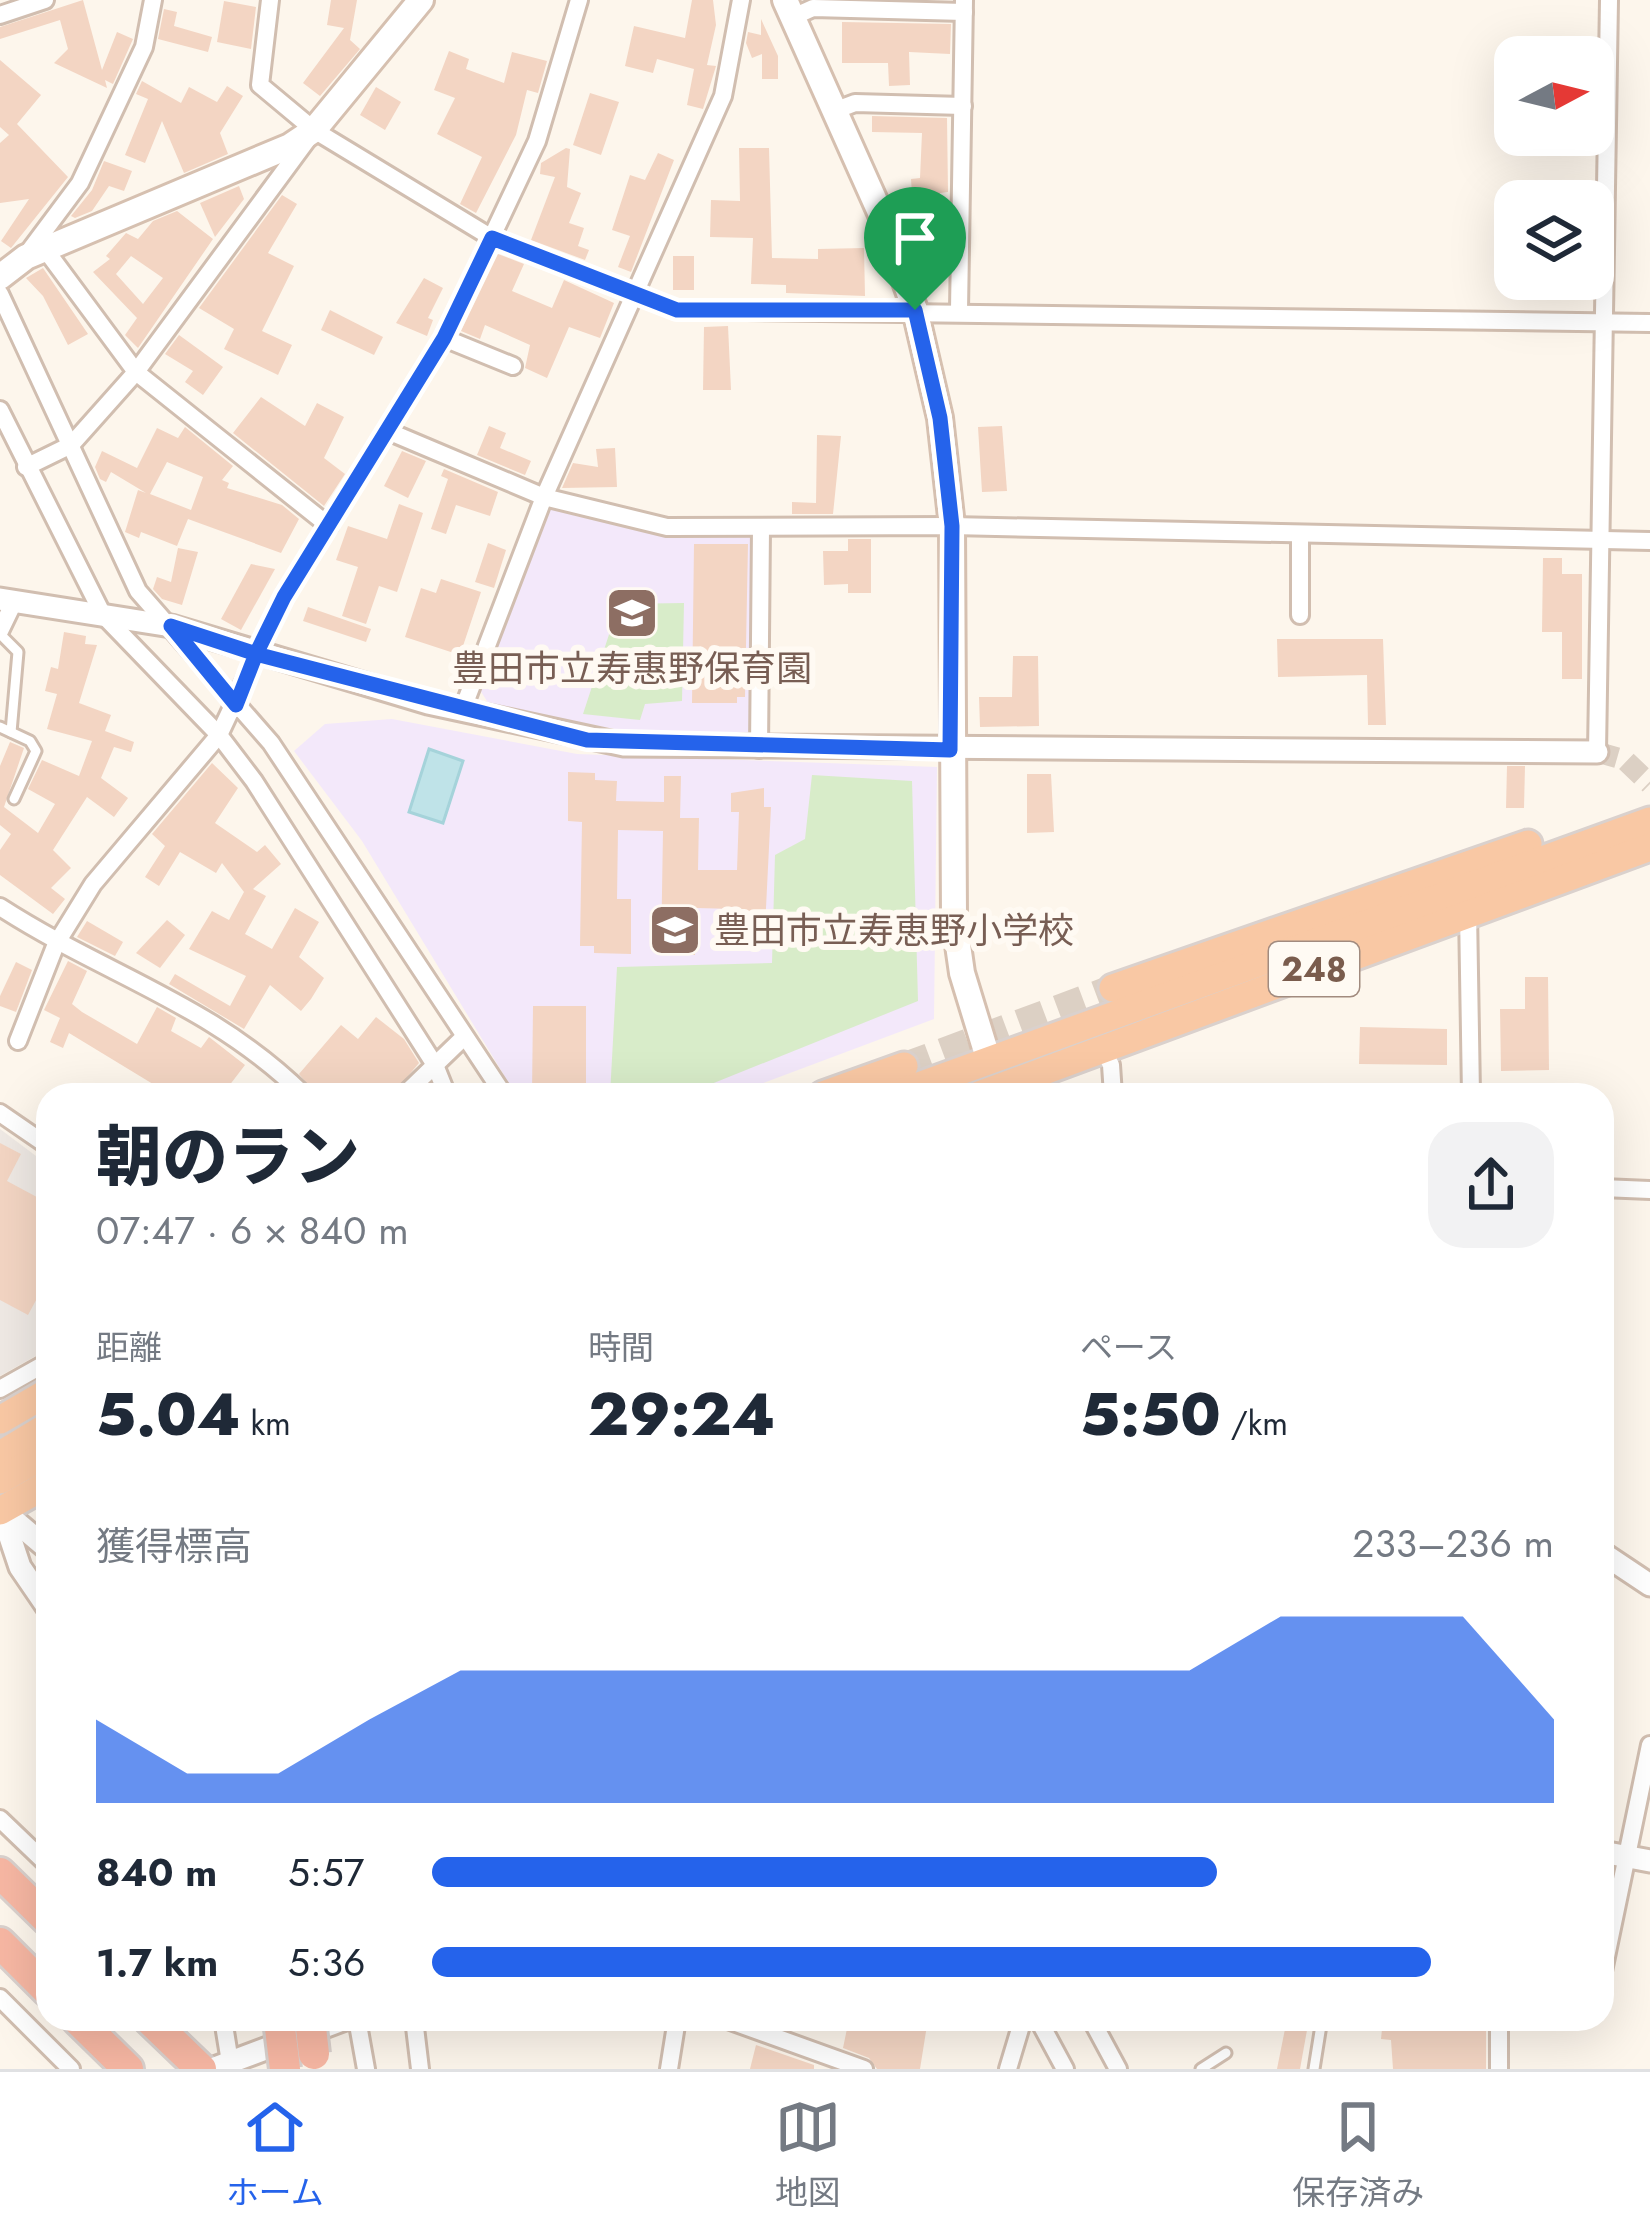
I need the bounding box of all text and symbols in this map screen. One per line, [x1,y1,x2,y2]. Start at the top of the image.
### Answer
north arrow [1494,36,1614,156]
map controls [1494,36,1614,300]
button: layers [1494,180,1614,300]
pin [864,187,966,310]
icon: arrive [882,205,948,271]
school or university icon: 豊田市立寿惠野保育園 [604,585,660,641]
place label: 豊田市立寿惠野保育園 [452,642,812,694]
school or university icon: 豊田市立寿恵野小学校 [647,902,703,958]
place label: 豊田市立寿恵野小学校 [714,904,1074,956]
road number: 248 [1269,942,1359,996]
text: 朝のラン [96,1109,360,1205]
button: share [1428,1122,1554,1248]
text: 07:47 · 6 × 840 m [96,1202,409,1259]
text: 距離 [96,1324,162,1371]
text: 時間 [588,1324,654,1371]
text: ペース [1080,1324,1177,1371]
text: 5.04 [96,1371,241,1458]
text: 29:24 [588,1371,775,1458]
text: 5:50 [1080,1371,1221,1458]
text: km [241,1400,291,1447]
text: /km [1221,1400,1288,1447]
text: 233–236 m [1352,1515,1554,1572]
text: 獲得標高 [96,1518,252,1575]
text: 840 m [96,1844,217,1901]
text: 5:57 [288,1844,364,1901]
text: 1.7 km [96,1934,218,1991]
text: 5:36 [288,1934,365,1991]
tab: ホーム [226,2094,324,2216]
tab: 地図 [775,2094,841,2216]
tab: 保存済み [1292,2094,1424,2216]

